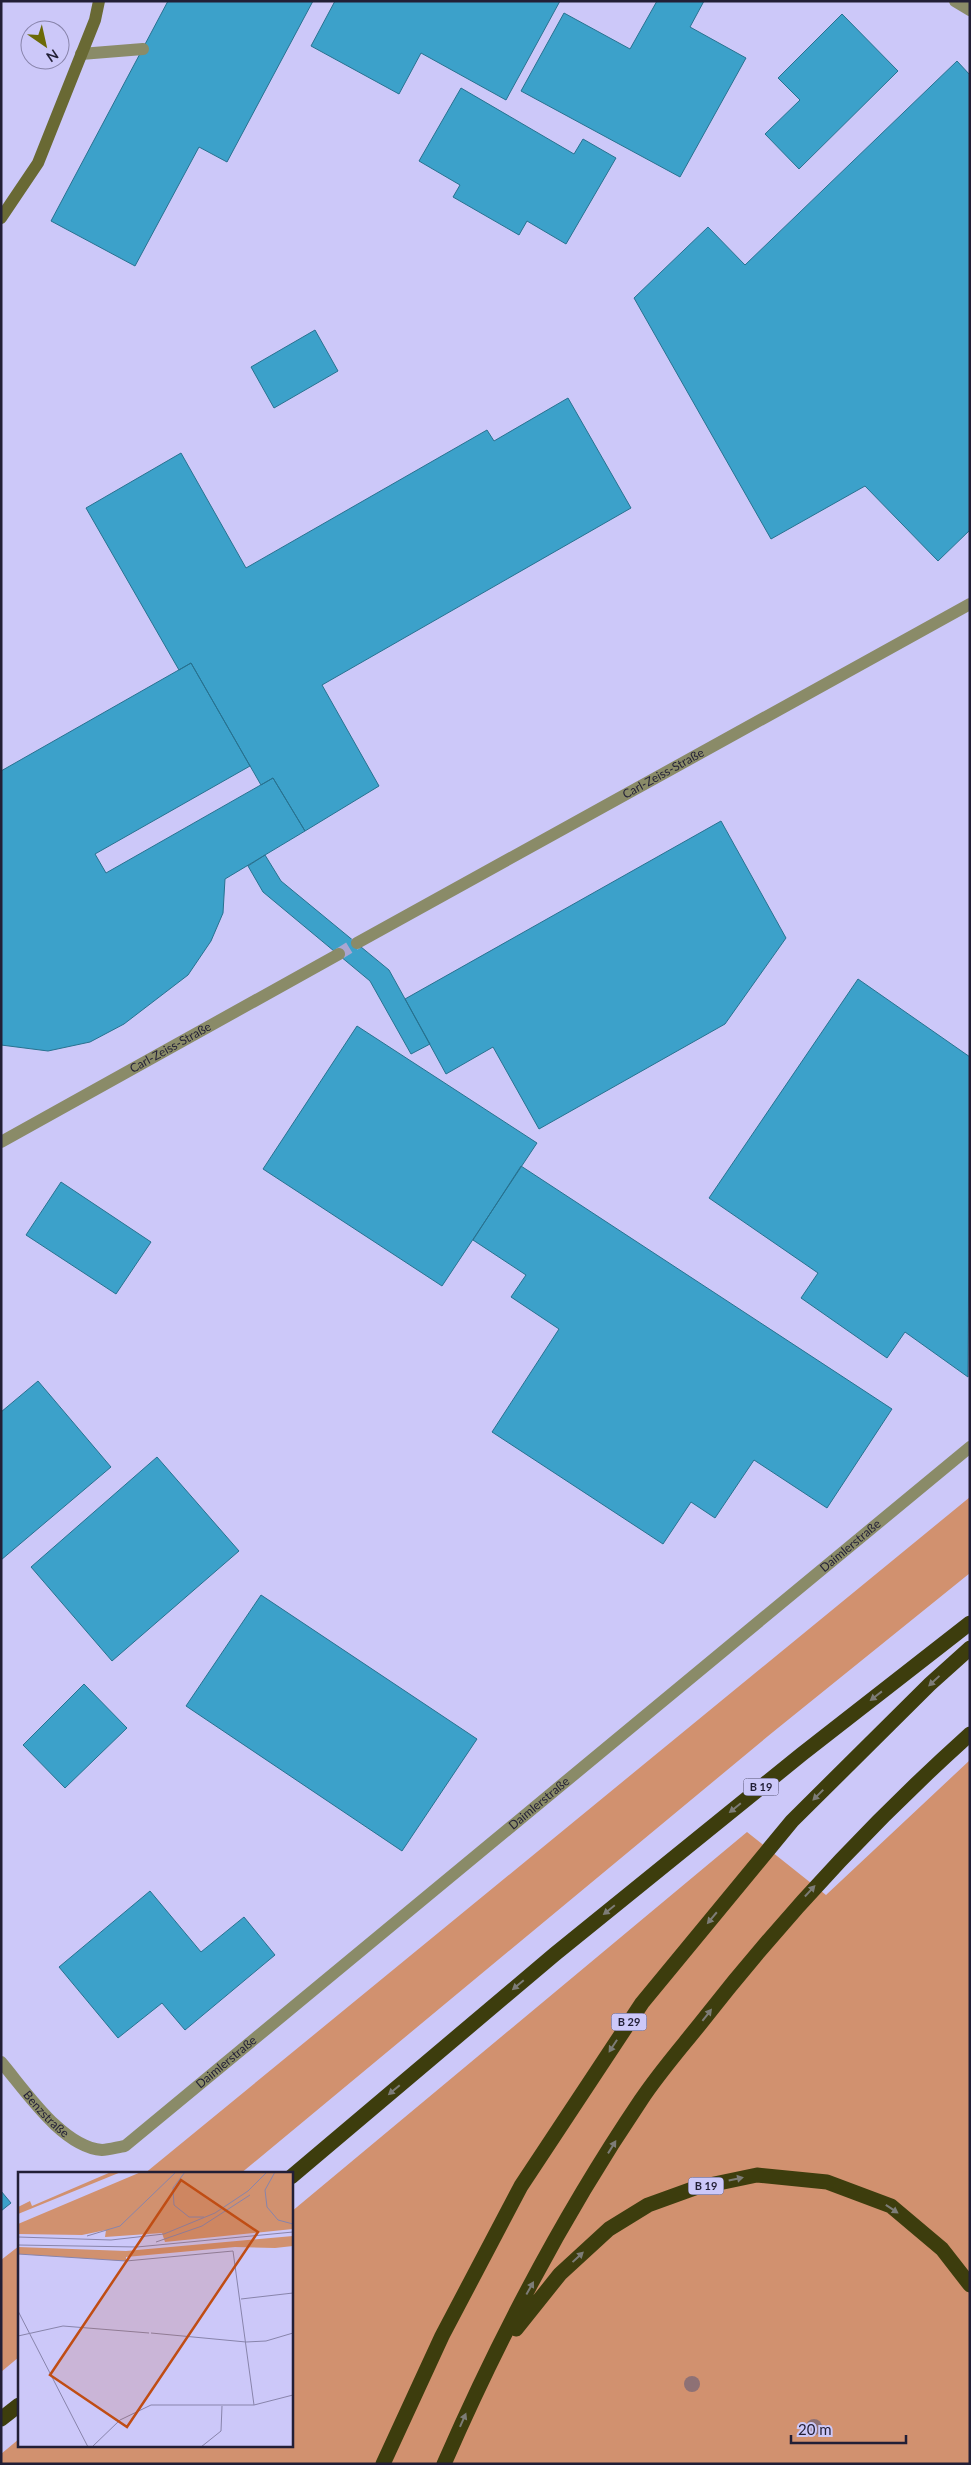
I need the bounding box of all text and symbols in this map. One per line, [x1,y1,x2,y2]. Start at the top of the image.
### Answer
north arrow [20,20,70,70]
text: N [43,46,62,66]
street label: Carl-Zeiss-Straße [620,745,706,802]
street label: Carl-Zeiss-Straße [127,1019,214,1076]
street label: Daimlerstraße [817,1516,884,1575]
one-way arrow [928,1675,940,1687]
one-way arrow [870,1690,883,1701]
street label: Daimlerstraße [505,1774,572,1833]
road number: B 19 [744,1778,778,1795]
one-way arrow [813,1789,825,1801]
one-way arrow [729,1802,742,1813]
one-way arrow [804,1885,816,1897]
one-way arrow [603,1905,616,1916]
one-way arrow [707,1911,718,1924]
one-way arrow [511,1980,524,1991]
one-way arrow [701,2009,712,2022]
road number: B 29 [612,2014,646,2030]
street label: Daimlerstraße [193,2032,259,2091]
one-way arrow [608,2040,618,2053]
one-way arrow [387,2085,400,2096]
street label: Benzstraße [20,2087,72,2141]
one-way arrow [607,2141,617,2154]
inset map [18,2172,292,2448]
one-way arrow [729,2175,744,2183]
road number: B 19 [688,2178,724,2194]
one-way arrow [886,2204,899,2213]
one-way arrow [572,2251,584,2263]
one-way arrow [526,2280,534,2295]
scale bar [791,2412,906,2444]
one-way arrow [459,2413,467,2427]
text: 20 m [798,2420,832,2438]

